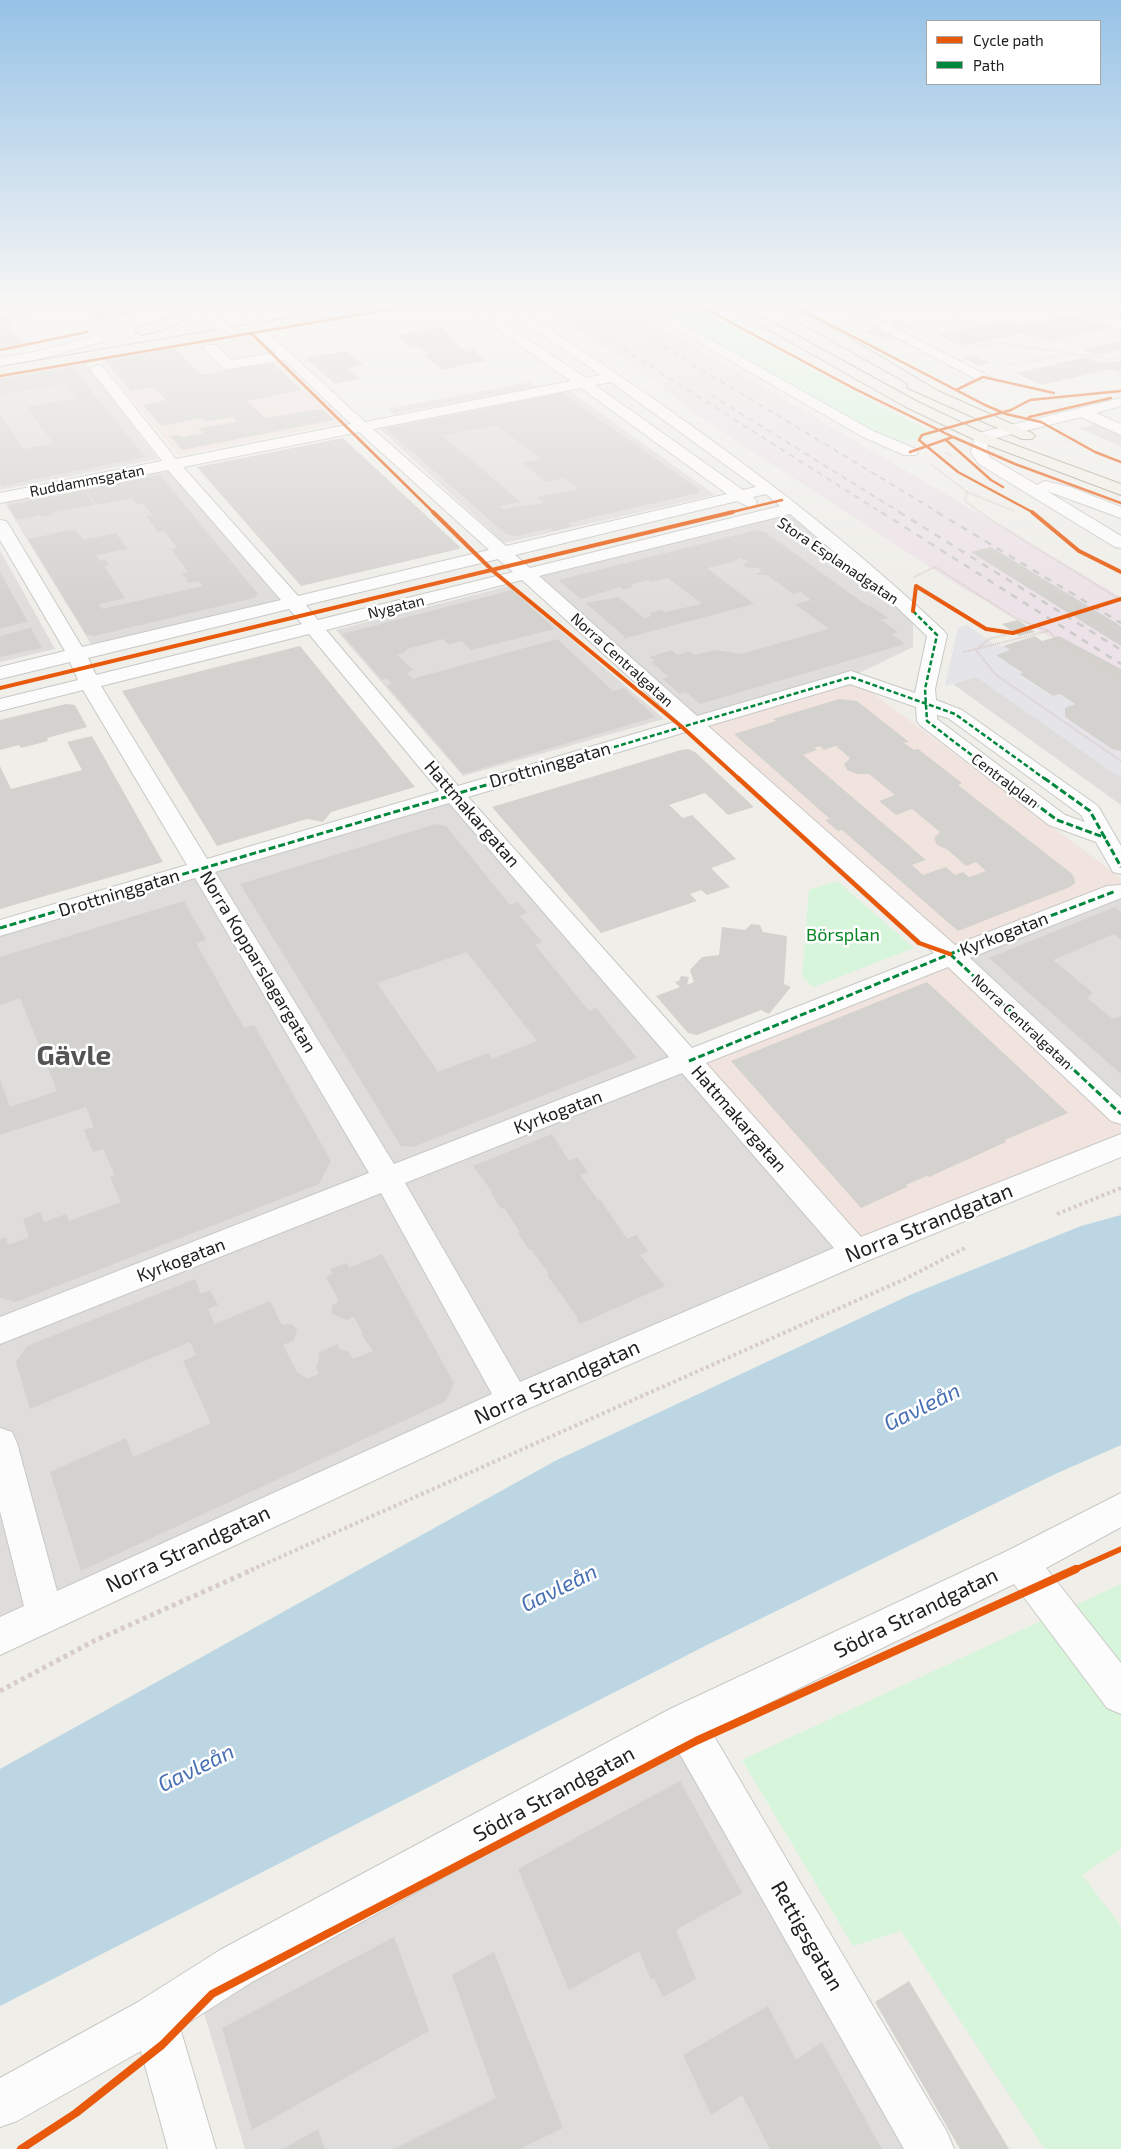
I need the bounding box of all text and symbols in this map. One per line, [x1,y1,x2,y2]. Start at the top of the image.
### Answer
legend [926,20,1101,85]
text: Cycle path [973,31,1044,49]
text: Path [973,56,1004,74]
street label: Ruddammsgatan [28,461,146,501]
street label: Stora Esplanadgatan [774,514,902,608]
street label: Nygatan [366,591,426,623]
street label: Norra Centralgatan [567,609,677,711]
street label: Drottninggatan [487,737,613,793]
street label: Centralplan [968,750,1042,812]
street label: Hattmakargatan [420,756,524,872]
street label: Drottninggatan [56,864,182,922]
street label: Norra Kopparslagargatan [195,867,321,1057]
street label: Kyrkogatan [957,907,1051,961]
park label: Börsplan [806,924,880,946]
street label: Norra Centralgatan [968,971,1076,1073]
district label: Gävle [37,1039,111,1073]
street label: Hattmakargatan [687,1061,791,1177]
street label: Kyrkogatan [511,1085,605,1139]
street label: Norra Strandgatan [842,1178,1016,1268]
street label: Kyrkogatan [134,1233,228,1287]
street label: Norra Strandgatan [470,1334,644,1430]
water label: Gavleån [880,1377,964,1437]
street label: Norra Strandgatan [102,1500,274,1598]
water label: Gavleån [517,1558,601,1618]
street label: Södra Strandgatan [830,1562,1002,1664]
water label: Gavleån [154,1738,238,1798]
street label: Södra Strandgatan [469,1741,639,1847]
street label: Rettigsgatan [765,1877,849,1995]

